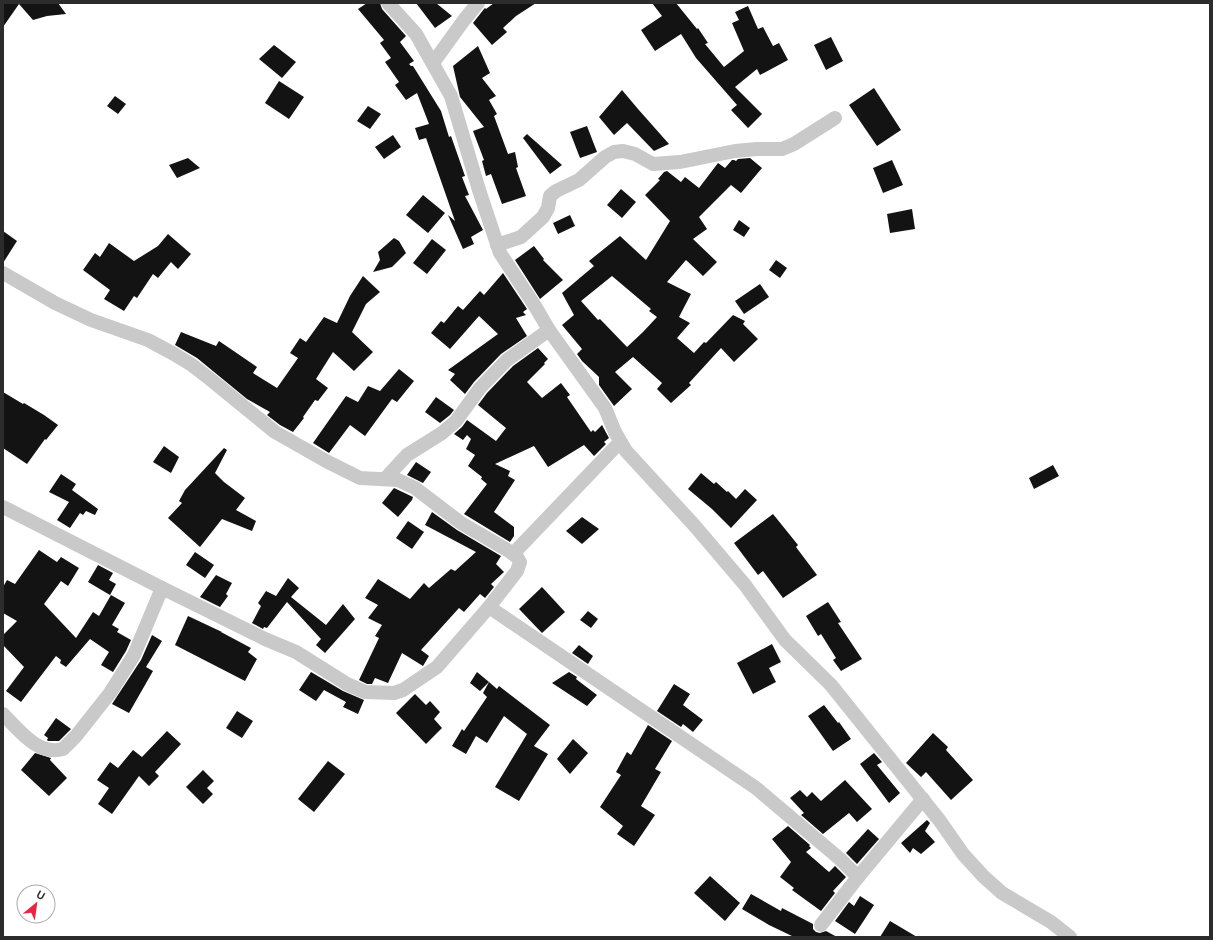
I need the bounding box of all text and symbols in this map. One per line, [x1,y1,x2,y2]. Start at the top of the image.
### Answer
north arrow [16,884,56,924]
text: U [34,888,47,903]

